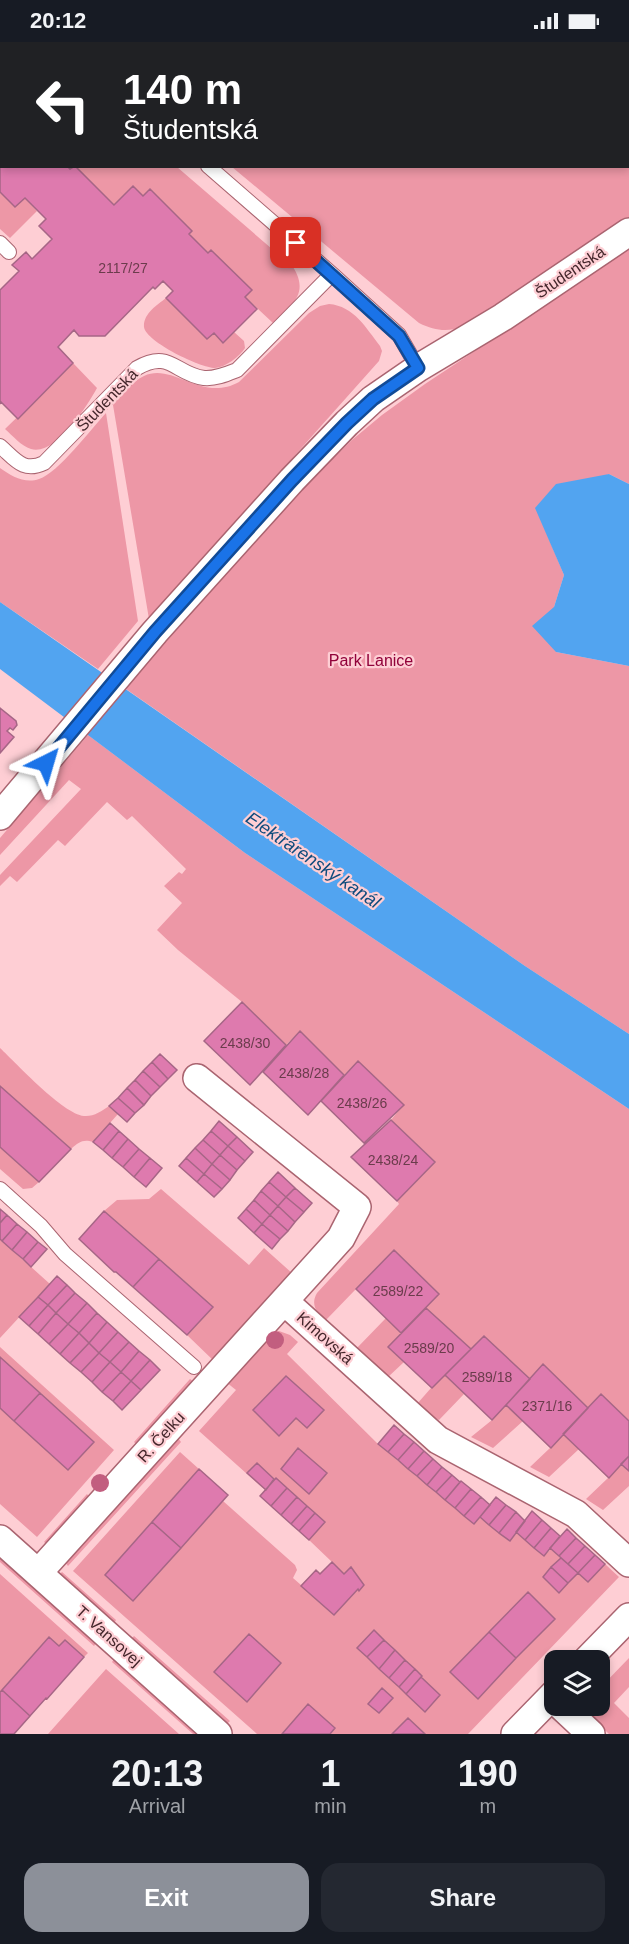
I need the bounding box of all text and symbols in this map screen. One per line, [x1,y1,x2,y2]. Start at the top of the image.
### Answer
text: 20:12 [30,8,86,33]
icon: left [24,66,102,144]
text: 140 m [123,66,242,113]
text: Študentská [123,115,258,145]
pin [270,217,321,268]
icon: arrive [279,226,312,259]
street label: Študentská [532,242,608,301]
house number: 2117/27 [98,260,148,276]
street label: Študentská [72,365,141,435]
park label: Park Lanice [329,652,413,669]
position arrow [14.0,731,78.0,795]
water label: Elektrárenský kanál [242,808,385,913]
house number: 2438/30 [220,1035,271,1051]
house number: 2438/28 [279,1065,330,1081]
house number: 2438/26 [337,1095,388,1111]
house number: 2438/24 [368,1152,419,1168]
house number: 2589/22 [373,1283,424,1299]
street label: Kimovská [294,1308,357,1368]
house number: 2589/20 [404,1340,455,1356]
house number: 2589/18 [462,1369,513,1385]
house number: 2371/16 [522,1398,573,1414]
street label: R. Čelku [133,1408,188,1465]
street label: T. Vansovej [73,1602,145,1670]
map controls [544,1650,610,1716]
button: layers [544,1650,610,1716]
text: 20:13 [111,1753,203,1794]
text: 1 [320,1753,340,1794]
text: 190 [458,1753,518,1794]
text: Arrival [129,1795,186,1817]
text: min [314,1795,347,1817]
text: m [479,1795,496,1817]
button: Exit [24,1863,309,1932]
button: Share [321,1863,605,1932]

